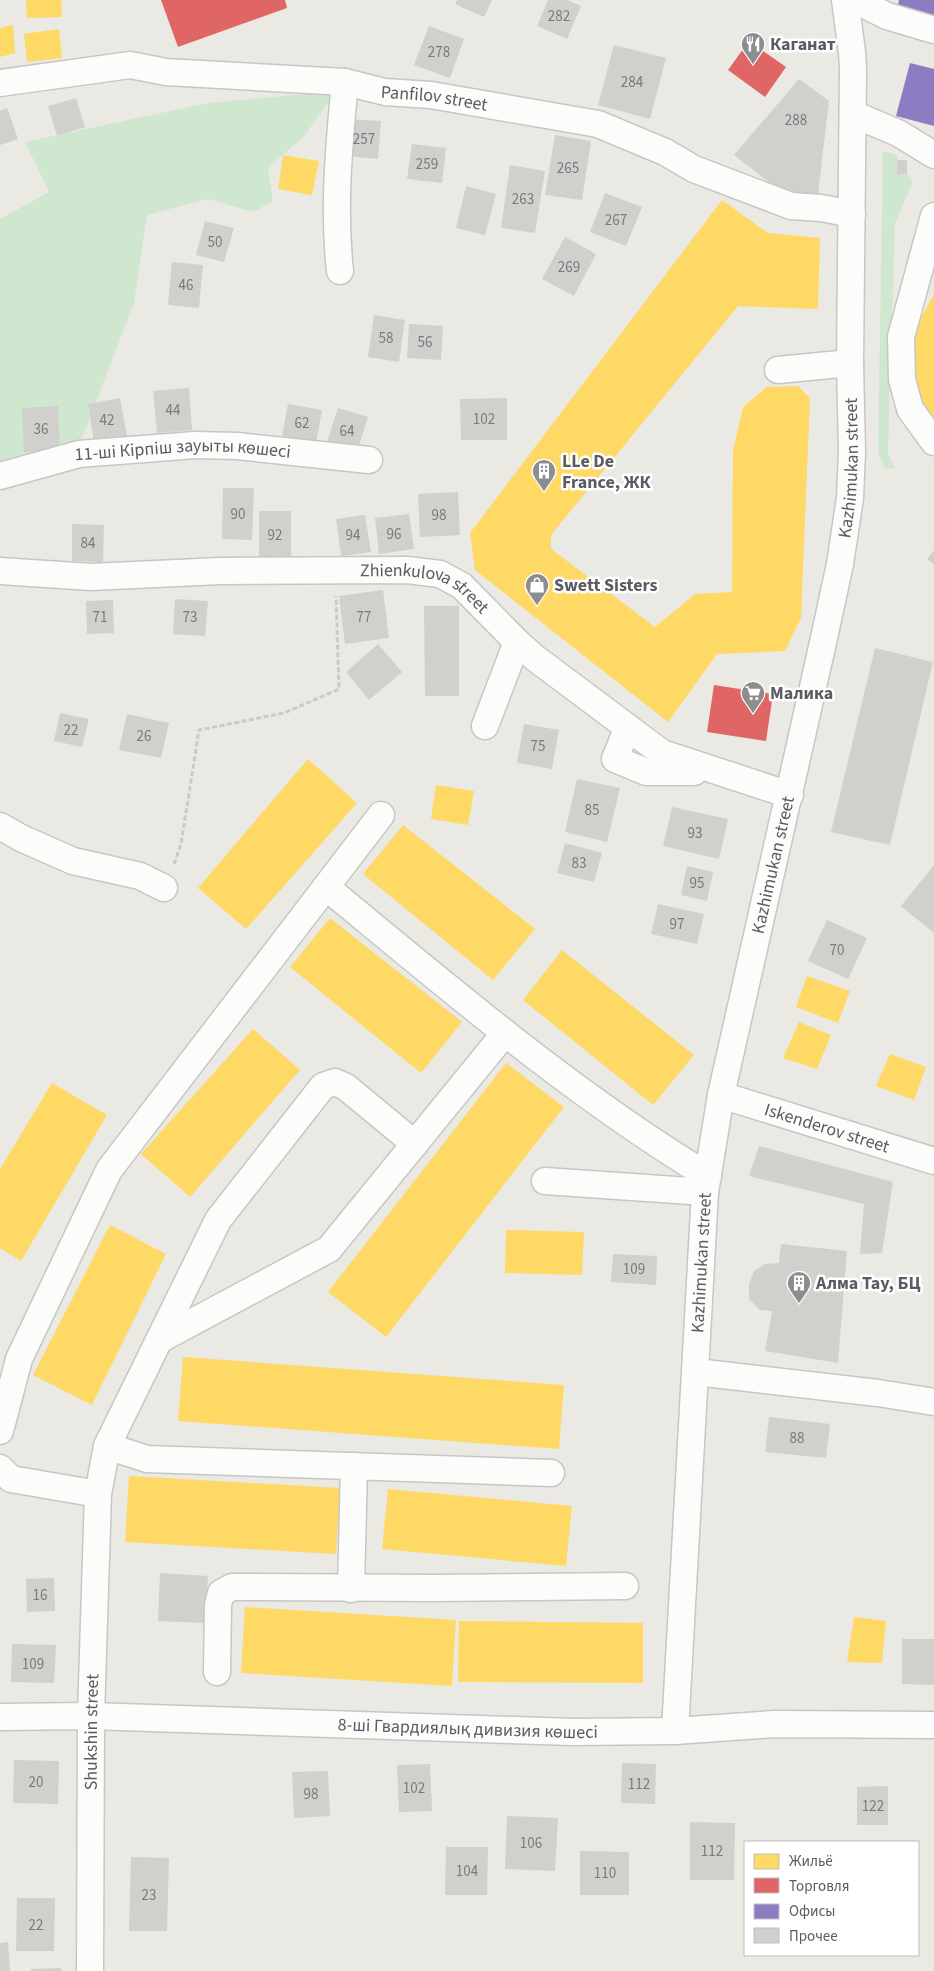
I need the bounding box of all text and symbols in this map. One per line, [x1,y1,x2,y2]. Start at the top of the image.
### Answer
house number: 282 [548,6,570,27]
restaurant icon: Каганат [740,31,766,65]
place label: Каганат [770,32,836,57]
house number: 278 [428,42,450,63]
house number: 284 [621,72,644,93]
street label: Panfilov street [380,79,490,117]
house number: 288 [785,110,807,131]
house number: 257 [353,129,375,150]
house number: 259 [416,154,438,175]
house number: 265 [557,158,579,179]
house number: 263 [512,189,534,210]
house number: 267 [605,210,627,231]
house number: 50 [208,232,222,253]
house number: 269 [558,257,580,278]
house number: 46 [179,275,193,296]
house number: 58 [379,328,393,349]
house number: 56 [418,332,432,353]
street label: Kazhimukan street [832,398,865,540]
house number: 44 [166,400,181,421]
house number: 102 [473,409,495,430]
house number: 42 [100,410,114,431]
house number: 62 [295,413,309,434]
house number: 36 [34,419,48,440]
house number: 64 [340,421,355,442]
street label: 11-ші Кірпіш зауыты көшесі [74,432,292,467]
place label: LLe De France, ЖК [562,449,652,495]
building icon: LLe De France, ЖК [531,458,557,492]
house number: 90 [231,504,245,525]
house number: 98 [432,505,446,526]
house number: 96 [387,524,401,545]
house number: 92 [268,525,282,546]
house number: 94 [346,525,361,546]
house number: 84 [81,533,96,554]
street label: Zhienkulova street [360,557,495,619]
shop icon: Swett Sisters [524,572,550,606]
place label: Swett Sisters [554,573,657,598]
house number: 71 [93,607,107,628]
house number: 73 [183,607,197,628]
house number: 77 [357,607,371,628]
supermarket icon: Малика [740,680,766,714]
place label: Малика [770,681,833,706]
house number: 22 [64,720,78,741]
house number: 26 [137,726,151,747]
house number: 75 [531,736,545,757]
street label: Kazhimukan street [745,794,801,936]
house number: 85 [585,800,599,821]
house number: 93 [688,823,702,844]
house number: 83 [572,853,586,874]
house number: 95 [690,873,704,894]
house number: 97 [670,914,684,935]
house number: 70 [830,940,844,961]
street label: Iskenderov street [761,1097,893,1159]
street label: Kazhimukan street [685,1192,717,1334]
house number: 109 [623,1259,645,1280]
building icon: Алма Тау, БЦ [786,1270,812,1304]
place label: Алма Тау, БЦ [815,1271,920,1296]
house number: 88 [790,1428,804,1449]
house number: 16 [33,1585,47,1606]
house number: 109 [22,1654,44,1675]
street label: Shukshin street [78,1673,105,1790]
street label: 8-ші Гвардиялық дивизия көшесі [337,1712,598,1745]
house number: 20 [29,1772,43,1793]
house number: 112 [628,1774,650,1795]
house number: 102 [403,1778,425,1799]
house number: 98 [304,1784,318,1805]
house number: 122 [862,1796,884,1817]
house number: 106 [520,1833,542,1854]
house number: 112 [701,1841,723,1862]
legend [744,1841,919,1956]
text: Жильё [789,1851,833,1872]
house number: 104 [456,1861,479,1882]
house number: 110 [594,1863,616,1884]
text: Торговля [789,1876,849,1897]
house number: 23 [142,1885,156,1906]
text: Офисы [789,1901,835,1922]
house number: 22 [29,1915,43,1936]
text: Прочее [789,1926,838,1947]

